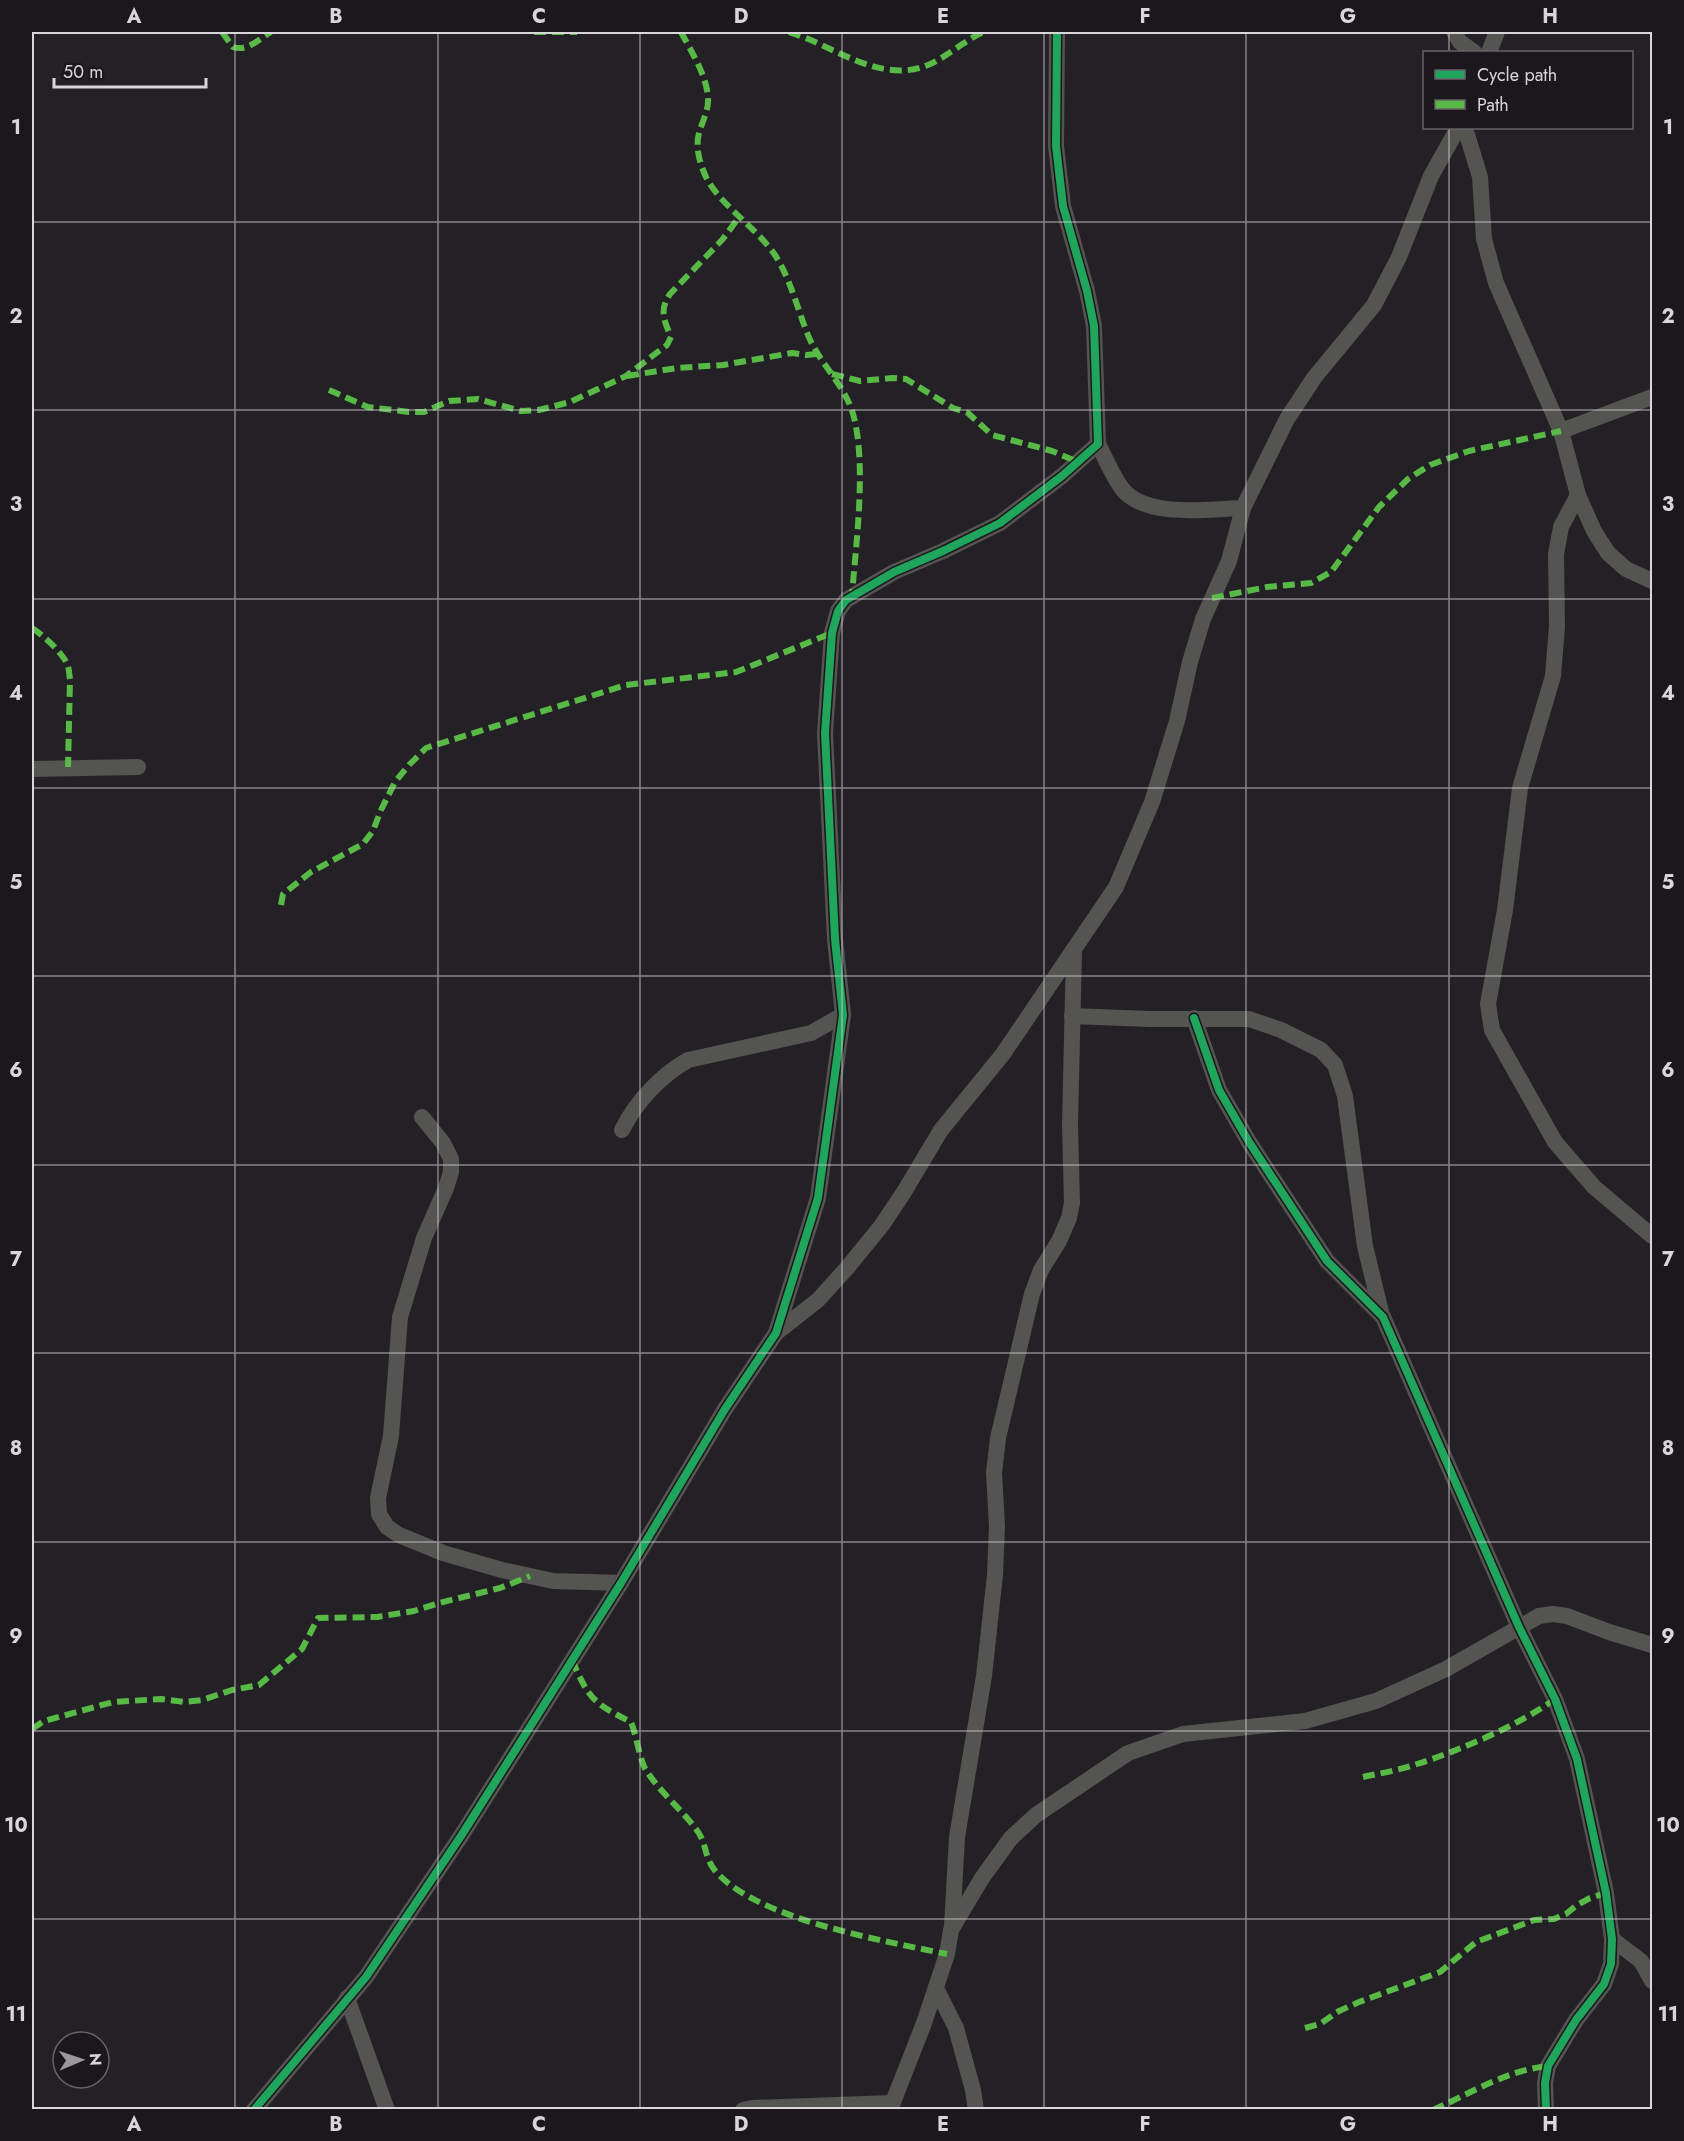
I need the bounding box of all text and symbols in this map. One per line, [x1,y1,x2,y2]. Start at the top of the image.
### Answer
text: A [126,2,142,31]
text: B [329,2,343,31]
text: C [532,2,546,31]
text: D [734,2,748,31]
text: E [937,2,949,31]
text: F [1139,2,1151,31]
text: G [1340,2,1356,31]
text: H [1542,2,1558,31]
scale bar [54,51,206,89]
legend [1423,51,1633,129]
text: 50 m [63,59,103,85]
text: Cycle path [1477,62,1557,88]
text: Path [1477,92,1509,118]
text: 1 [11,113,21,142]
text: 1 [1663,113,1673,142]
text: 2 [9,302,23,331]
text: 2 [1661,302,1675,331]
text: 3 [10,490,22,519]
text: 3 [1662,490,1674,519]
text: 4 [9,679,23,708]
text: 4 [1661,679,1675,708]
text: 5 [10,868,23,897]
text: 5 [1662,868,1675,897]
text: 6 [9,1056,23,1085]
text: 6 [1661,1056,1675,1085]
text: 7 [10,1245,23,1274]
text: 7 [1662,1245,1675,1274]
text: 8 [10,1434,22,1463]
text: 8 [1662,1434,1674,1463]
text: 9 [9,1622,23,1651]
text: 9 [1661,1622,1675,1651]
text: 10 [4,1811,28,1840]
text: 10 [1656,1811,1680,1840]
text: 11 [6,2000,26,2029]
text: 11 [1658,2000,1678,2029]
north arrow [51,2030,111,2090]
text: N [84,2053,107,2066]
text: A [126,2110,142,2139]
text: B [329,2110,343,2139]
text: C [532,2110,546,2139]
text: D [734,2110,748,2139]
text: E [937,2110,949,2139]
text: F [1139,2110,1151,2139]
text: G [1340,2110,1356,2139]
text: H [1542,2110,1558,2139]

